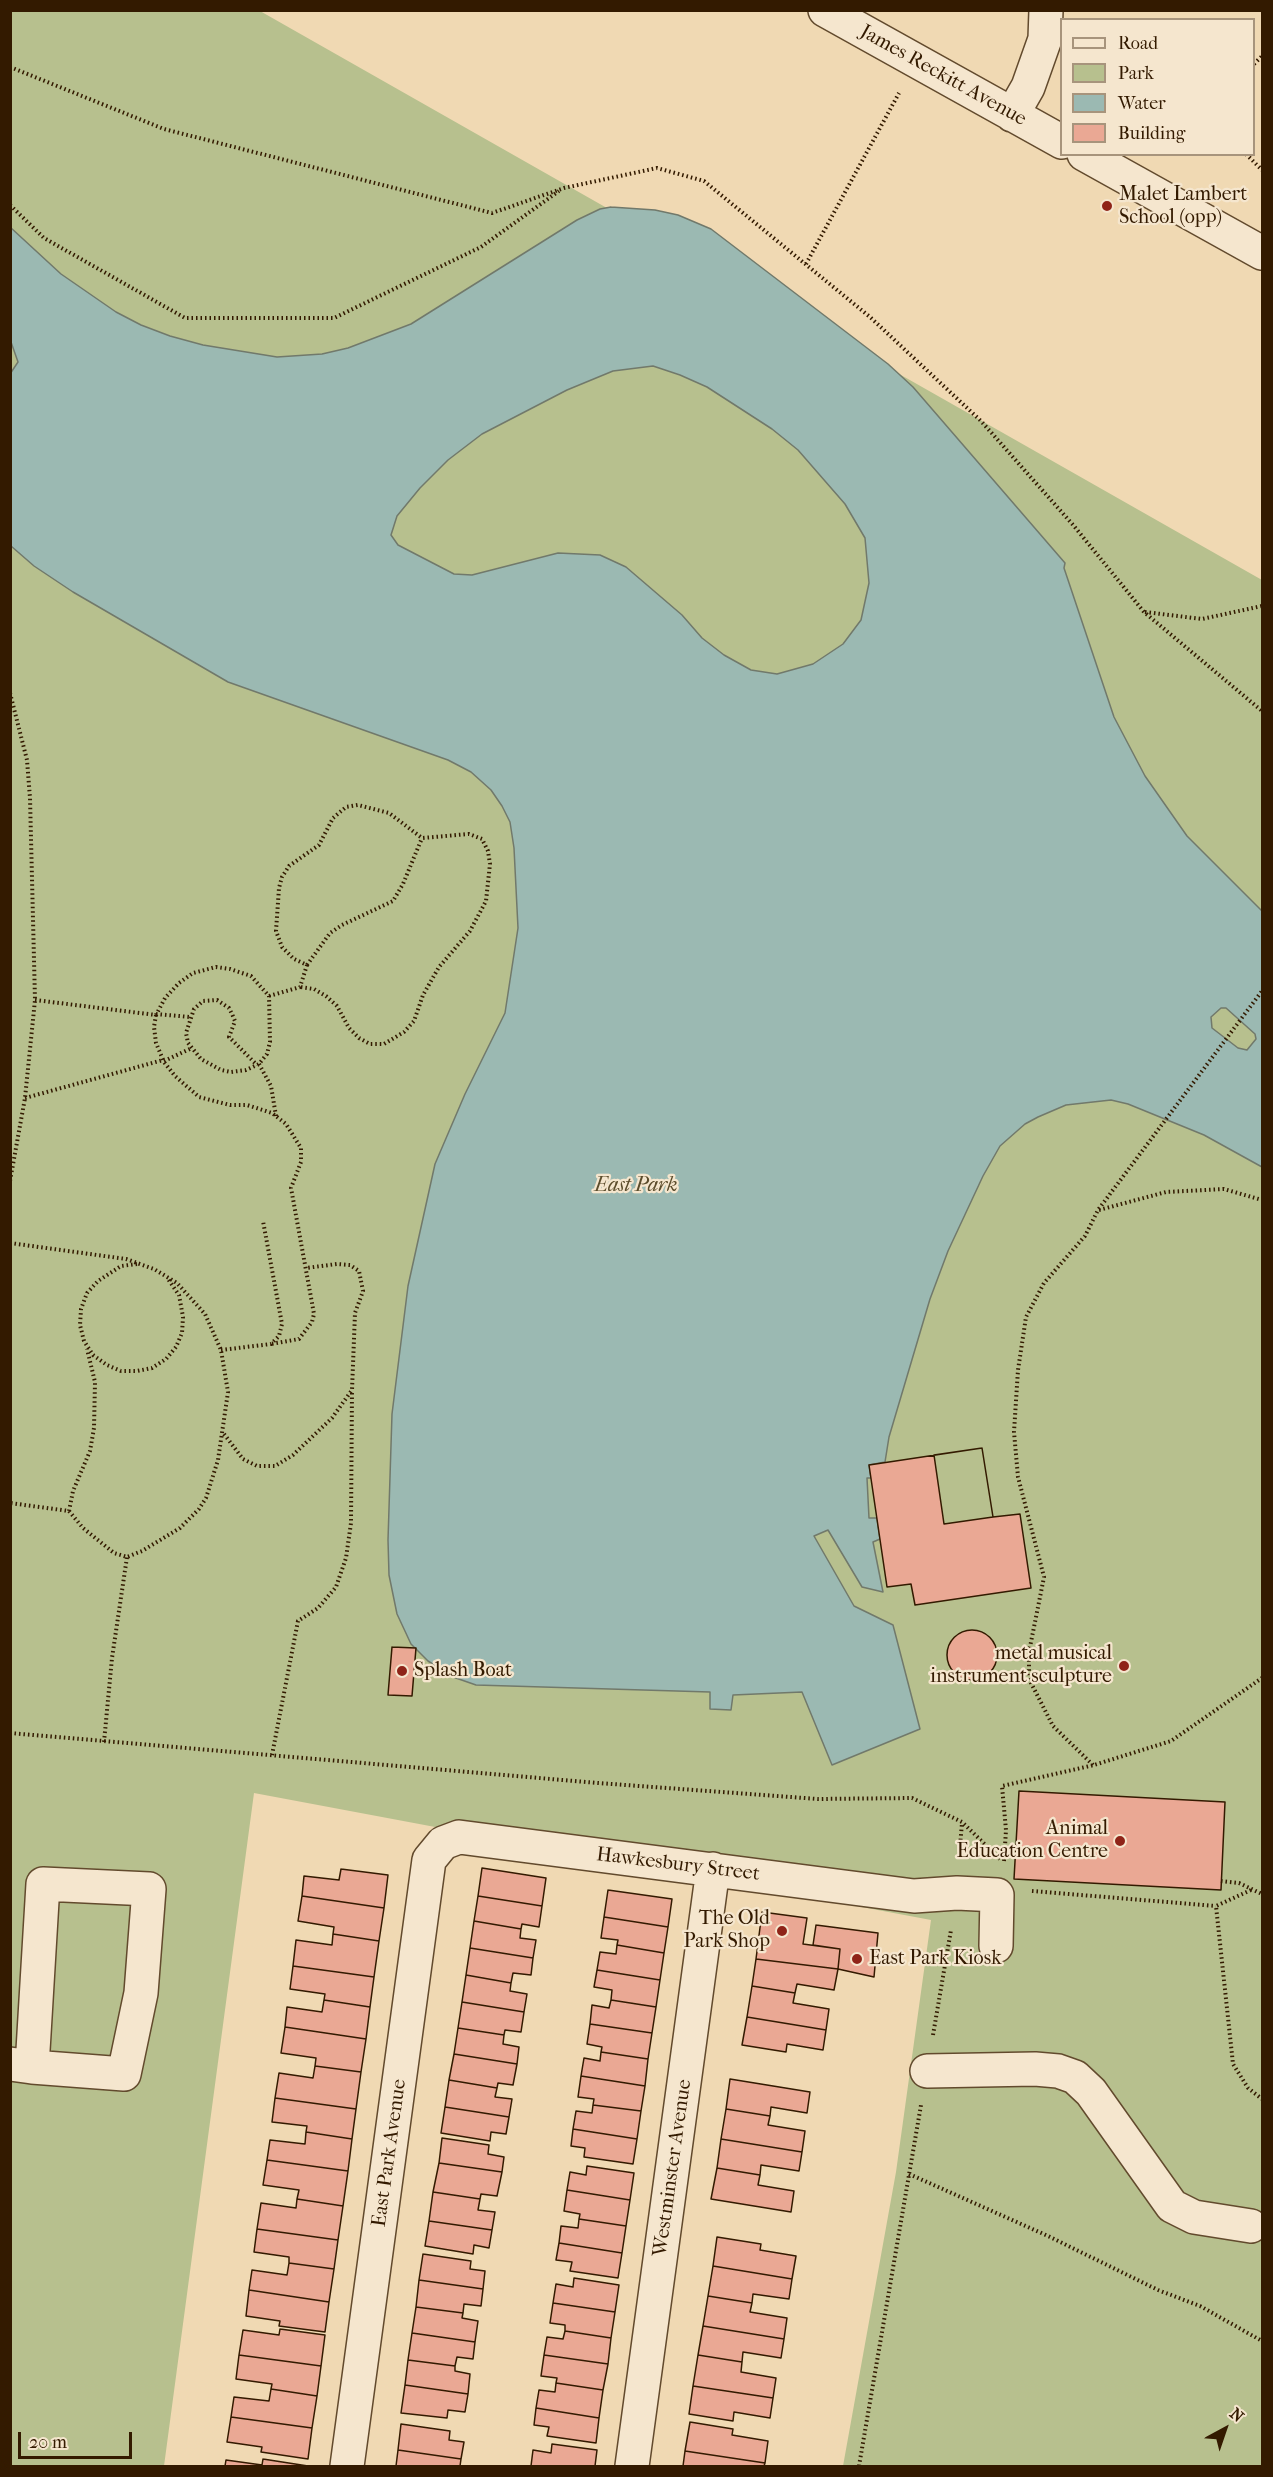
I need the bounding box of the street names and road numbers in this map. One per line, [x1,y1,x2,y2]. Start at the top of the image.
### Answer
street label: James Reckitt Avenue [856,20,1030,132]
street label: Hawkesbury Street [595,1843,761,1887]
street label: East Park Avenue [368,2078,412,2228]
street label: Westminster Avenue [649,2078,697,2258]

